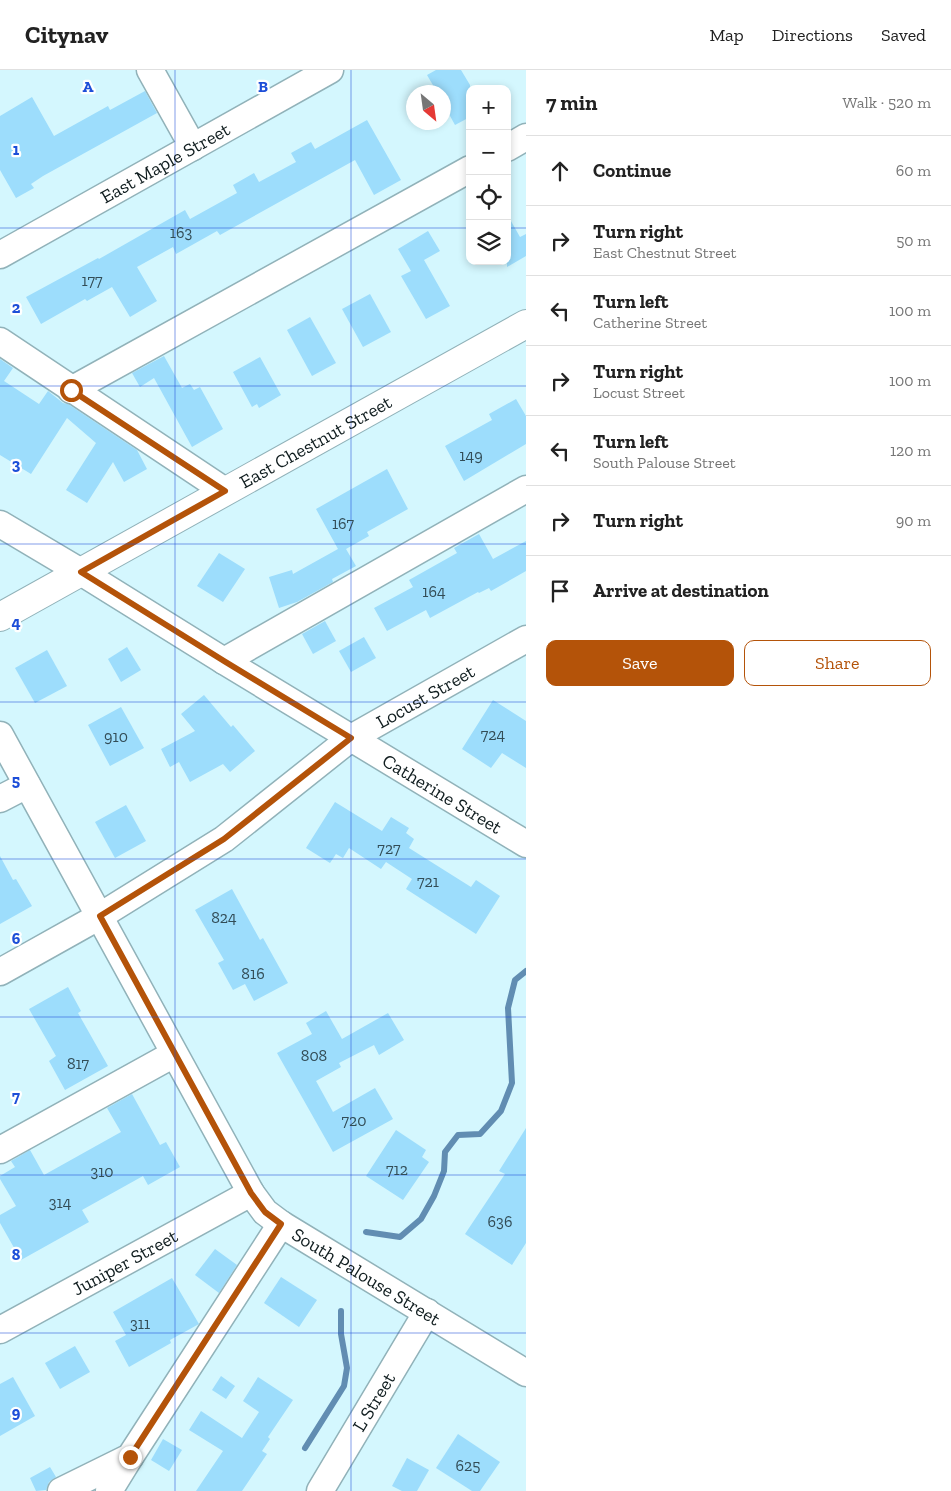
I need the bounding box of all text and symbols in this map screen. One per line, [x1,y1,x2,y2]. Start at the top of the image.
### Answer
text: Citynav [25,20,108,49]
text: Map [709,24,744,46]
text: Directions [772,24,853,46]
text: Saved [881,24,926,46]
text: A [83,77,94,96]
text: B [258,77,268,96]
north arrow [406,85,451,130]
map controls [466,85,511,265]
button: + [466,85,511,130]
text: 7 min [546,90,597,115]
text: Walk · 520 m [843,93,931,112]
street label: East Maple Street [96,117,234,208]
button: − [466,130,511,175]
text: 1 [13,140,20,159]
icon: ahead [546,157,574,185]
text: Continue [593,159,671,182]
text: 60 m [896,161,931,180]
button: locate [466,175,511,220]
button: layers [466,220,511,265]
text: Turn right [593,220,683,243]
house number: 163 [170,223,192,242]
icon: right [546,227,574,255]
text: 50 m [896,231,931,250]
text: East Chestnut Street [593,243,736,262]
house number: 177 [82,271,103,290]
text: Turn left [593,290,668,313]
icon: left [546,297,574,325]
text: 2 [12,298,21,317]
text: 100 m [889,301,931,320]
text: Catherine Street [593,313,707,332]
text: Turn right [593,360,683,383]
icon: right [546,367,574,395]
text: 100 m [889,371,931,390]
route start [60,379,83,402]
text: Locust Street [593,383,685,402]
street label: East Chestnut Street [235,390,395,493]
text: Turn left [593,430,668,453]
icon: left [546,437,574,465]
text: 120 m [890,441,931,460]
house number: 149 [459,446,483,465]
text: South Palouse Street [593,453,736,472]
text: 3 [12,455,21,474]
icon: right [546,507,574,535]
text: Turn right [593,509,683,532]
text: 90 m [896,511,931,530]
house number: 167 [332,514,355,533]
icon: arrive [546,577,574,605]
text: Arrive at destination [593,579,769,602]
house number: 164 [422,582,446,601]
text: 4 [11,613,21,632]
button: Save [546,640,734,686]
button: Share [744,640,931,686]
street label: Locust Street [372,659,478,733]
house number: 724 [481,725,506,744]
house number: 910 [104,727,128,746]
street label: Catherine Street [378,748,506,838]
text: 5 [12,771,20,790]
house number: 727 [377,839,401,858]
house number: 721 [417,872,439,891]
house number: 824 [211,908,237,927]
text: 6 [12,929,21,948]
house number: 816 [241,964,265,983]
house number: 808 [301,1046,327,1065]
house number: 817 [67,1054,89,1073]
text: 7 [12,1087,20,1106]
house number: 720 [342,1111,367,1130]
house number: 712 [386,1160,408,1179]
house number: 310 [90,1162,114,1181]
house number: 314 [49,1193,72,1212]
house number: 636 [488,1212,512,1231]
street label: South Palouse Street [288,1222,445,1330]
street label: Juniper Street [68,1224,181,1300]
text: 8 [12,1245,21,1264]
house number: 311 [130,1314,150,1333]
street label: L Street [347,1368,400,1435]
text: 9 [12,1403,21,1422]
route end [119,1446,142,1469]
house number: 625 [456,1456,480,1475]

